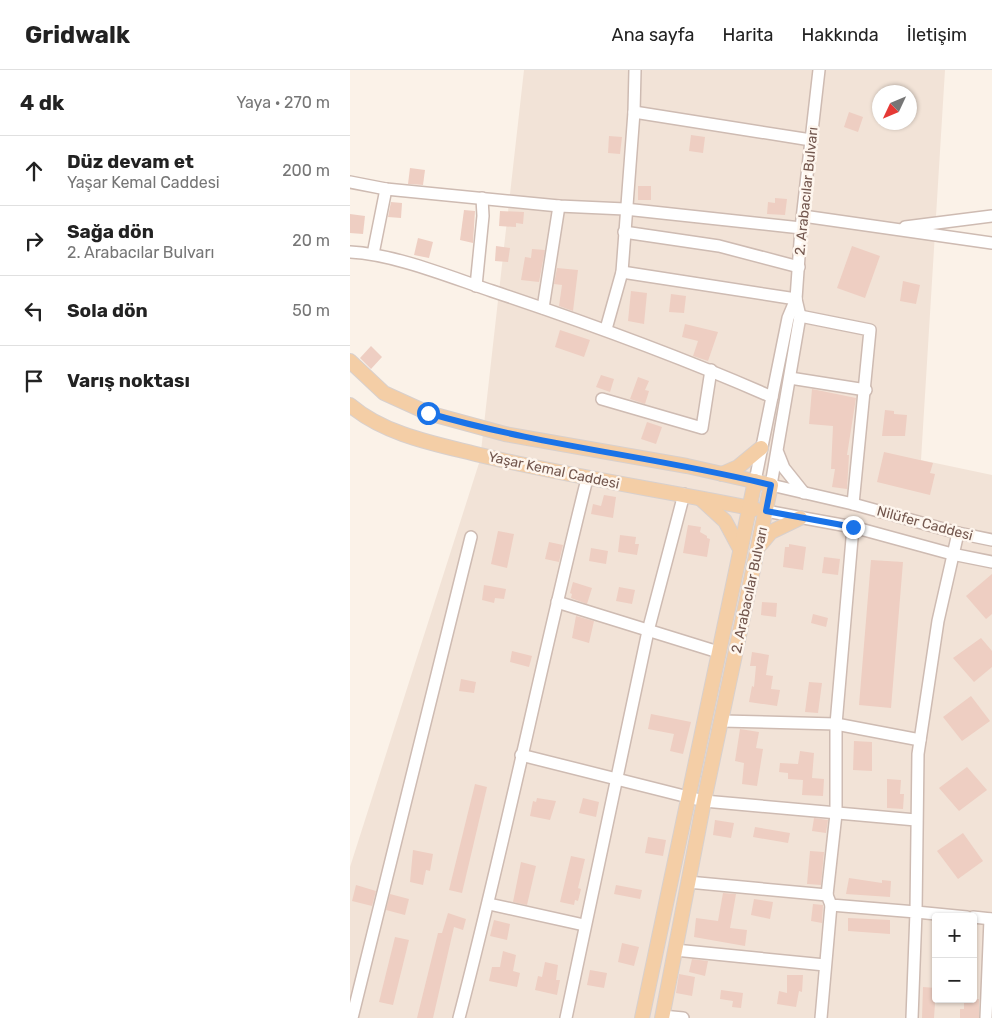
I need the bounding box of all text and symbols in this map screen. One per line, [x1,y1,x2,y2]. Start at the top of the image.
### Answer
text: Gridwalk [25,21,130,49]
text: Ana sayfa [612,24,695,46]
text: Harita [723,24,773,46]
text: Hakkında [801,24,879,46]
text: İletişim [907,24,967,46]
north arrow [872,85,917,130]
text: 4 dk [20,90,64,115]
text: Yaya · 270 m [236,93,330,112]
street label: 2. Arabacılar Bulvarı [791,126,822,256]
text: Düz devam et [67,150,194,173]
icon: ahead [20,157,48,185]
text: 200 m [282,161,330,180]
text: Yaşar Kemal Caddesi [67,173,220,192]
text: Sağa dön [67,220,154,243]
icon: right [20,227,48,255]
text: 20 m [292,231,330,250]
text: 2. Arabacılar Bulvarı [67,243,214,262]
icon: left [20,297,48,325]
text: Sola dön [67,299,148,322]
text: 50 m [292,301,330,320]
icon: arrive [20,367,48,395]
text: Varış noktası [67,369,190,392]
route start [417,402,440,425]
street label: Yaşar Kemal Caddesi [487,448,621,493]
street label: Nilüfer Caddesi [875,503,975,544]
route end [842,516,865,539]
street label: 2. Arabacılar Bulvarı [728,525,771,655]
map controls [932,913,977,1003]
button: + [932,913,977,958]
button: − [932,958,977,1003]

